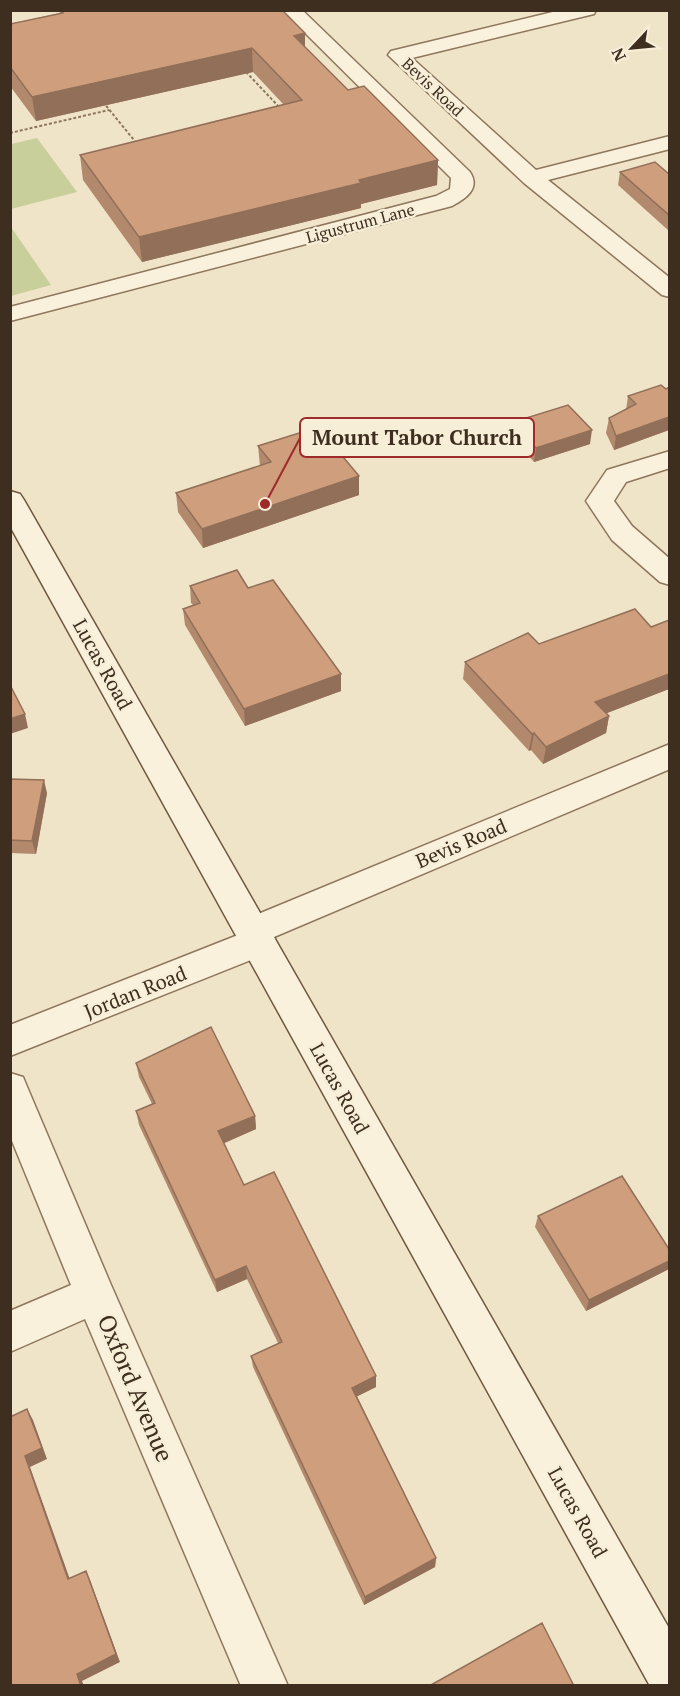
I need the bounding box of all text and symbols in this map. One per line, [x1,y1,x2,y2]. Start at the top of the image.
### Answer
north arrow [602,18,662,78]
text: N [606,44,631,65]
street label: Bevis Road [397,53,469,121]
street label: Ligustrum Lane [303,198,417,248]
callout: Mount Tabor Church [300,418,534,457]
text: Mount Tabor Church [312,423,523,451]
street label: Lucas Road [67,614,139,714]
street label: Bevis Road [411,812,511,874]
street label: Jordan Road [80,959,190,1025]
street label: Lucas Road [304,1038,376,1138]
street label: Oxford Avenue [91,1309,181,1467]
street label: Lucas Road [542,1462,614,1562]

